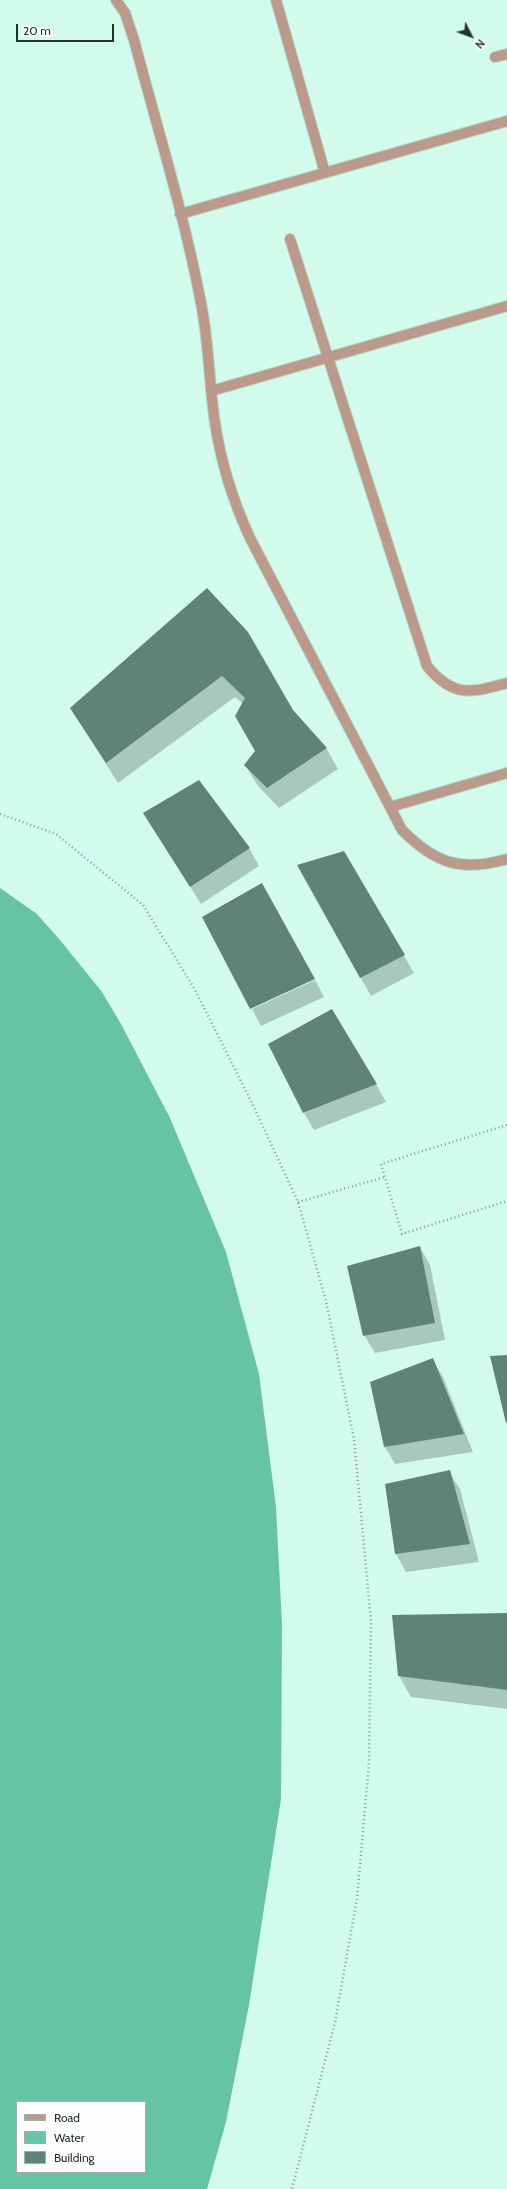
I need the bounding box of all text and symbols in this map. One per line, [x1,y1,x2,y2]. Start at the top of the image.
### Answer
scale bar [18,16,116,42]
north arrow [451,16,491,56]
text: 20 m [23,23,51,38]
text: N [472,36,488,52]
legend [16,2101,146,2173]
text: Road [54,2110,80,2125]
text: Water [54,2130,84,2145]
text: Building [54,2150,95,2165]

